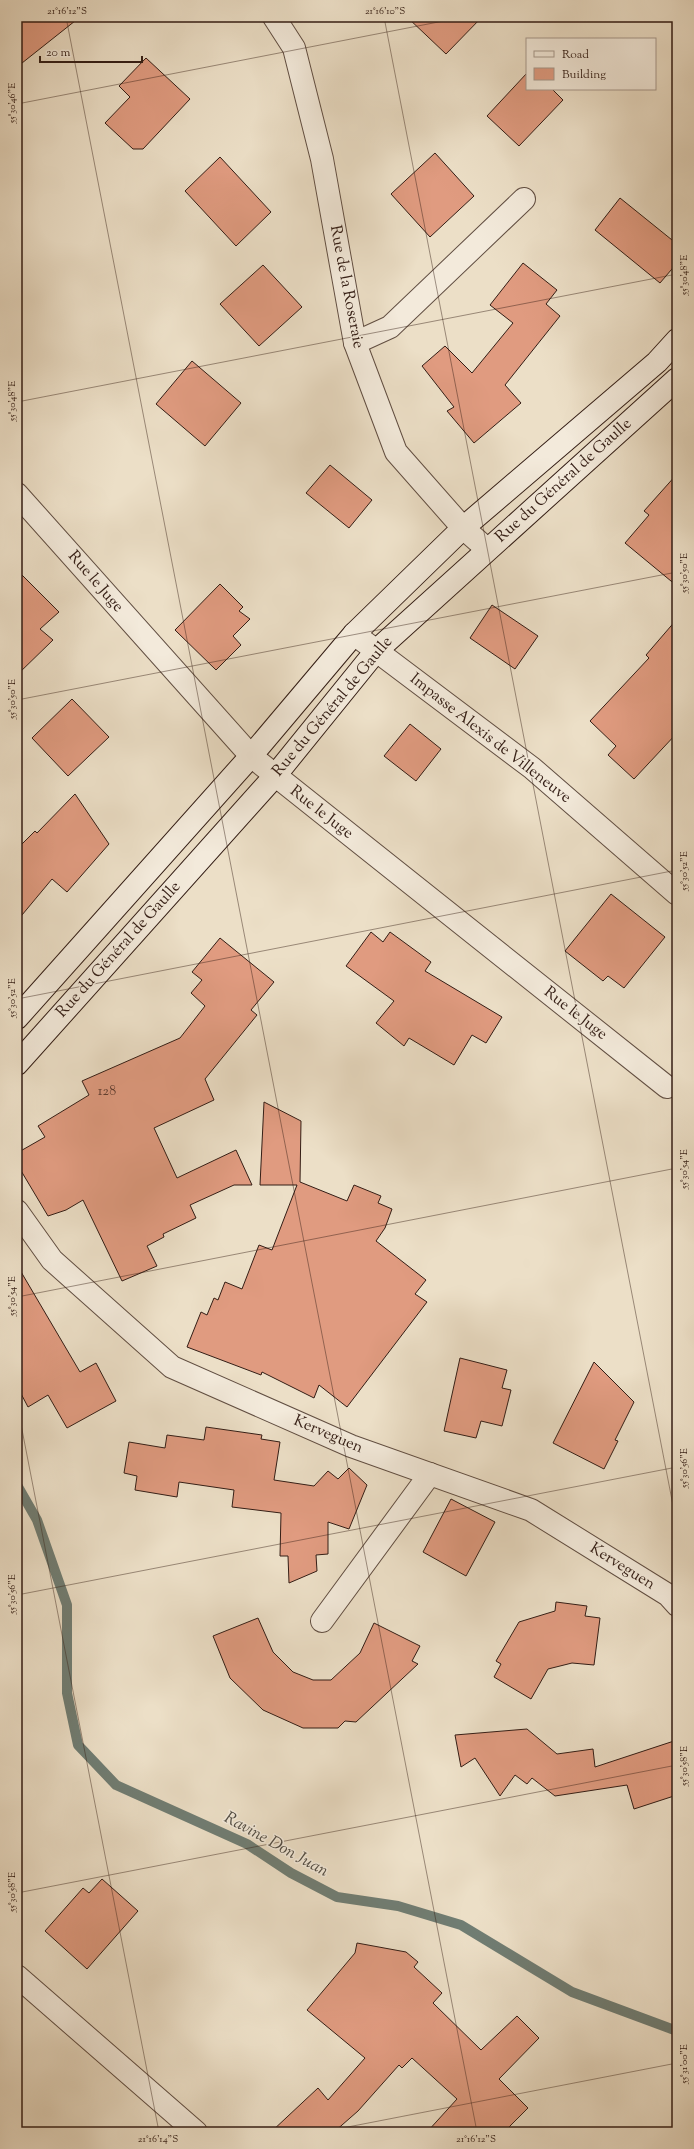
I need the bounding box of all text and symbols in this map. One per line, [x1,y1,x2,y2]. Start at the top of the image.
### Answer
text: 21°16'12"S [47,4,87,19]
text: 21°16'10"S [365,4,405,19]
scale bar [40,38,142,64]
legend [526,38,656,90]
text: 20 m [46,44,71,62]
text: Road [562,46,589,64]
text: Building [562,66,606,84]
text: 55°30'46"E [5,83,20,124]
street label: Rue de la Roseraie [323,223,369,351]
text: 55°30'48"E [677,255,692,296]
text: 55°30'48"E [5,381,20,422]
street label: Rue du Général de Gaulle [491,413,637,549]
street label: Rue le Juge [62,546,128,618]
text: 55°30'50"E [677,553,692,594]
street label: Rue du Général de Gaulle [267,632,399,782]
street label: Impasse Alexis de Villeneuve [404,669,576,809]
text: 55°30'50"E [5,679,20,720]
street label: Rue le Juge [284,781,358,845]
text: 55°30'52"E [677,851,692,892]
street label: Rue du Général de Gaulle [51,877,187,1023]
text: 55°30'52"E [5,978,20,1019]
street label: Rue le Juge [538,982,612,1046]
house number: 128 [98,1082,116,1102]
text: 55°30'54"E [677,1149,692,1190]
text: 55°30'54"E [5,1276,20,1317]
street label: Kerveguen [290,1410,367,1460]
text: 55°30'56"E [677,1448,692,1489]
street label: Kerveguen [585,1538,660,1597]
text: 55°30'56"E [5,1574,20,1615]
text: 55°30'58"E [677,1746,692,1787]
water label: Ravine Don Juan [219,1806,333,1884]
text: 55°30'58"E [5,1872,20,1913]
text: 55°31'00"E [677,2044,692,2085]
text: 21°16'14"S [138,2132,178,2147]
text: 21°16'12"S [456,2132,496,2147]

